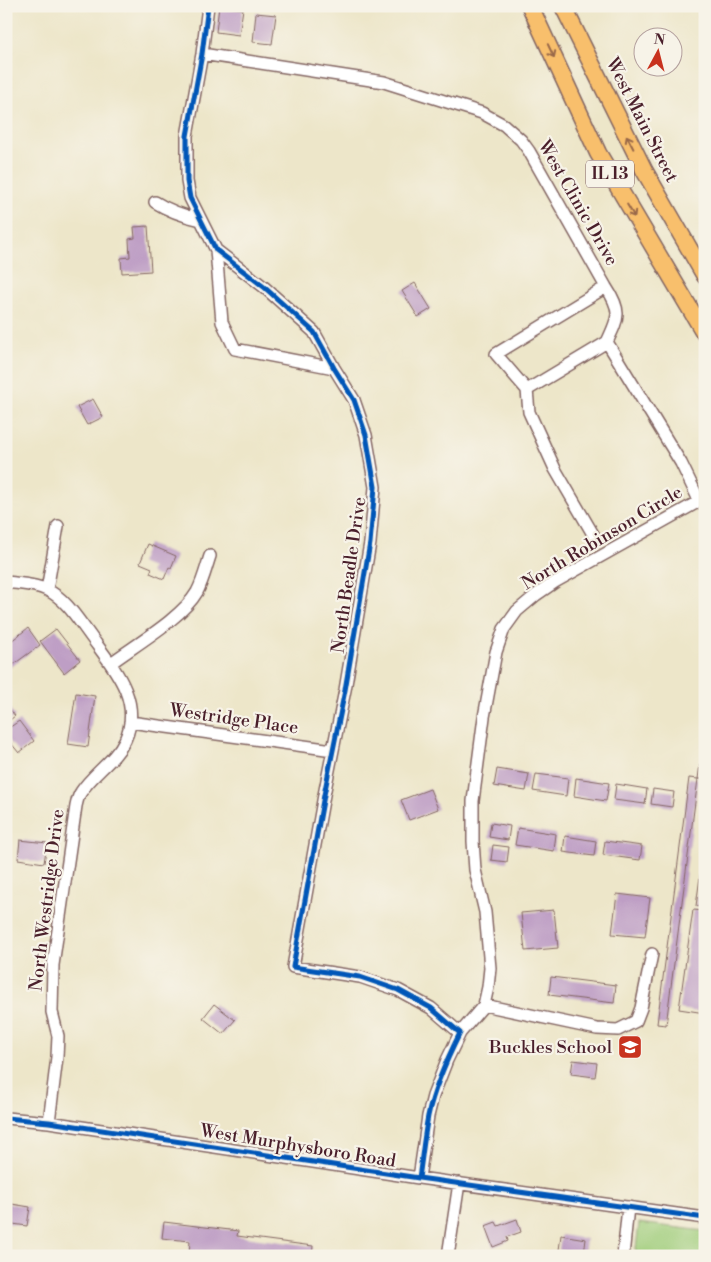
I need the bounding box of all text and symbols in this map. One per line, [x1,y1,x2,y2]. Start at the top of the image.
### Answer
north arrow [634,28,684,78]
text: N [653,30,666,50]
one-way arrow [546,43,556,58]
street label: West Main Street [600,53,684,187]
one-way arrow [625,134,635,149]
street label: West Clinic Drive [532,135,623,270]
road number: IL 13 [586,160,634,188]
one-way arrow [627,204,637,218]
street label: North Robinson Circle [517,481,687,595]
street label: North Beadle Drive [327,495,371,655]
street label: Westridge Place [167,698,300,739]
street label: North Westridge Drive [24,808,70,992]
school or university icon: Buckles School [617,1034,643,1060]
place label: Buckles School [488,1036,613,1059]
street label: West Murphysboro Road [197,1119,398,1173]

